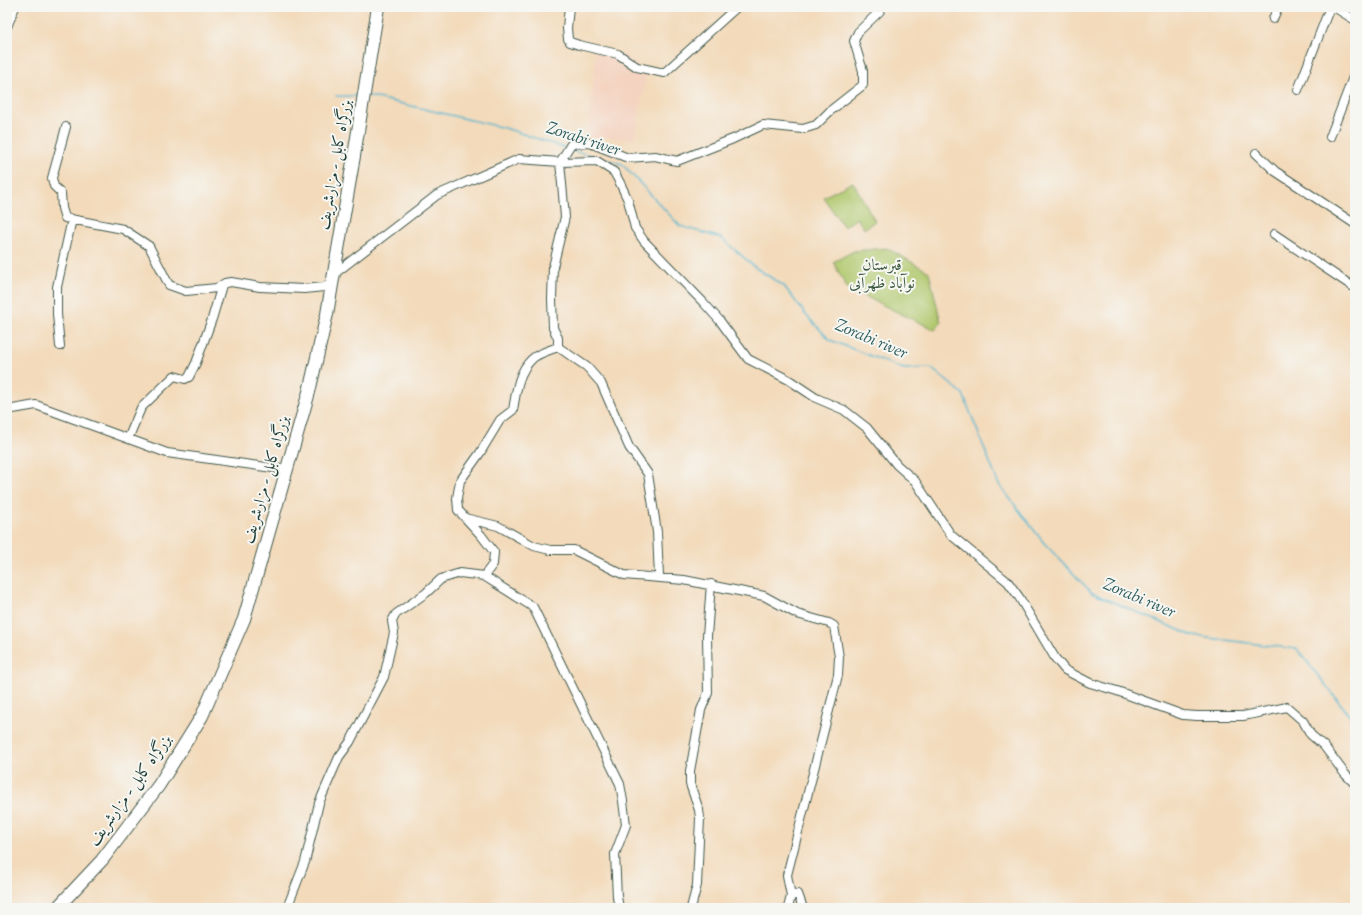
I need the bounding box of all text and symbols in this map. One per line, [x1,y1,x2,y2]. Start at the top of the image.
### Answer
street label: بزرگراه کابل - مزارشریف [312,98,359,232]
water label: Zorabi river [543,117,623,163]
park label: قبرستان نوآباد ظهرآبی [849,255,915,296]
water label: Zorabi river [831,314,911,366]
street label: بزرگراه کابل - مزارشریف [237,413,296,547]
water label: Zorabi river [1099,573,1179,625]
street label: بزرگراه کابل - مزارشریف [83,730,178,852]

